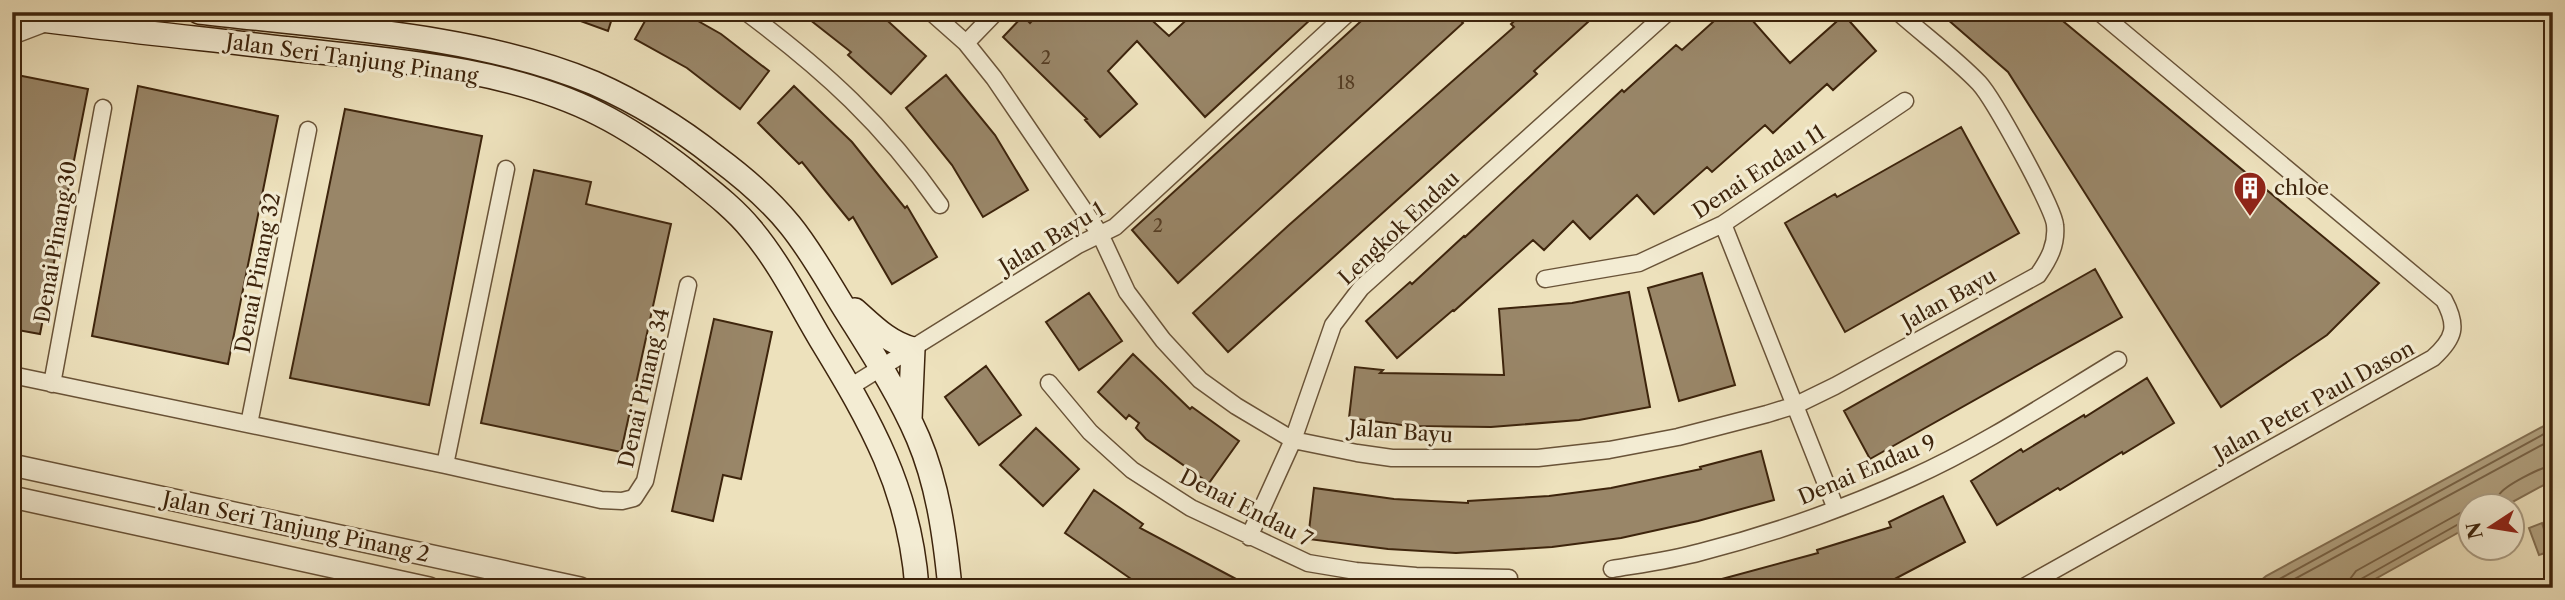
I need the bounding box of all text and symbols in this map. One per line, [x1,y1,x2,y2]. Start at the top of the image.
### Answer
street label: Jalan Seri Tanjung Pinang [221,28,481,89]
house number: 2 [1041,47,1051,69]
house number: 18 [1337,72,1355,94]
street label: Denai Endau 11 [1688,119,1830,224]
street label: Denai Pinang 30 [29,159,82,325]
street label: Lengkok Endau [1333,165,1464,290]
building icon: chloe [2231,169,2269,218]
place label: chloe [2274,175,2329,200]
street label: Denai Pinang 32 [230,191,285,355]
street label: Jalan Bayu 1 [992,196,1109,280]
house number: 2 [1153,215,1163,237]
street label: Jalan Bayu [1895,262,2000,336]
street label: Denai Pinang 34 [613,306,674,470]
street label: Jalan Peter Paul Dason [2207,335,2418,468]
street label: Jalan Bayu [1345,415,1454,448]
street label: Denai Endau 9 [1794,429,1939,510]
street label: Denai Endau 7 [1176,463,1317,552]
street label: Jalan Seri Tanjung Pinang 2 [158,485,432,567]
north arrow [2456,491,2526,562]
text: N [2462,520,2488,541]

